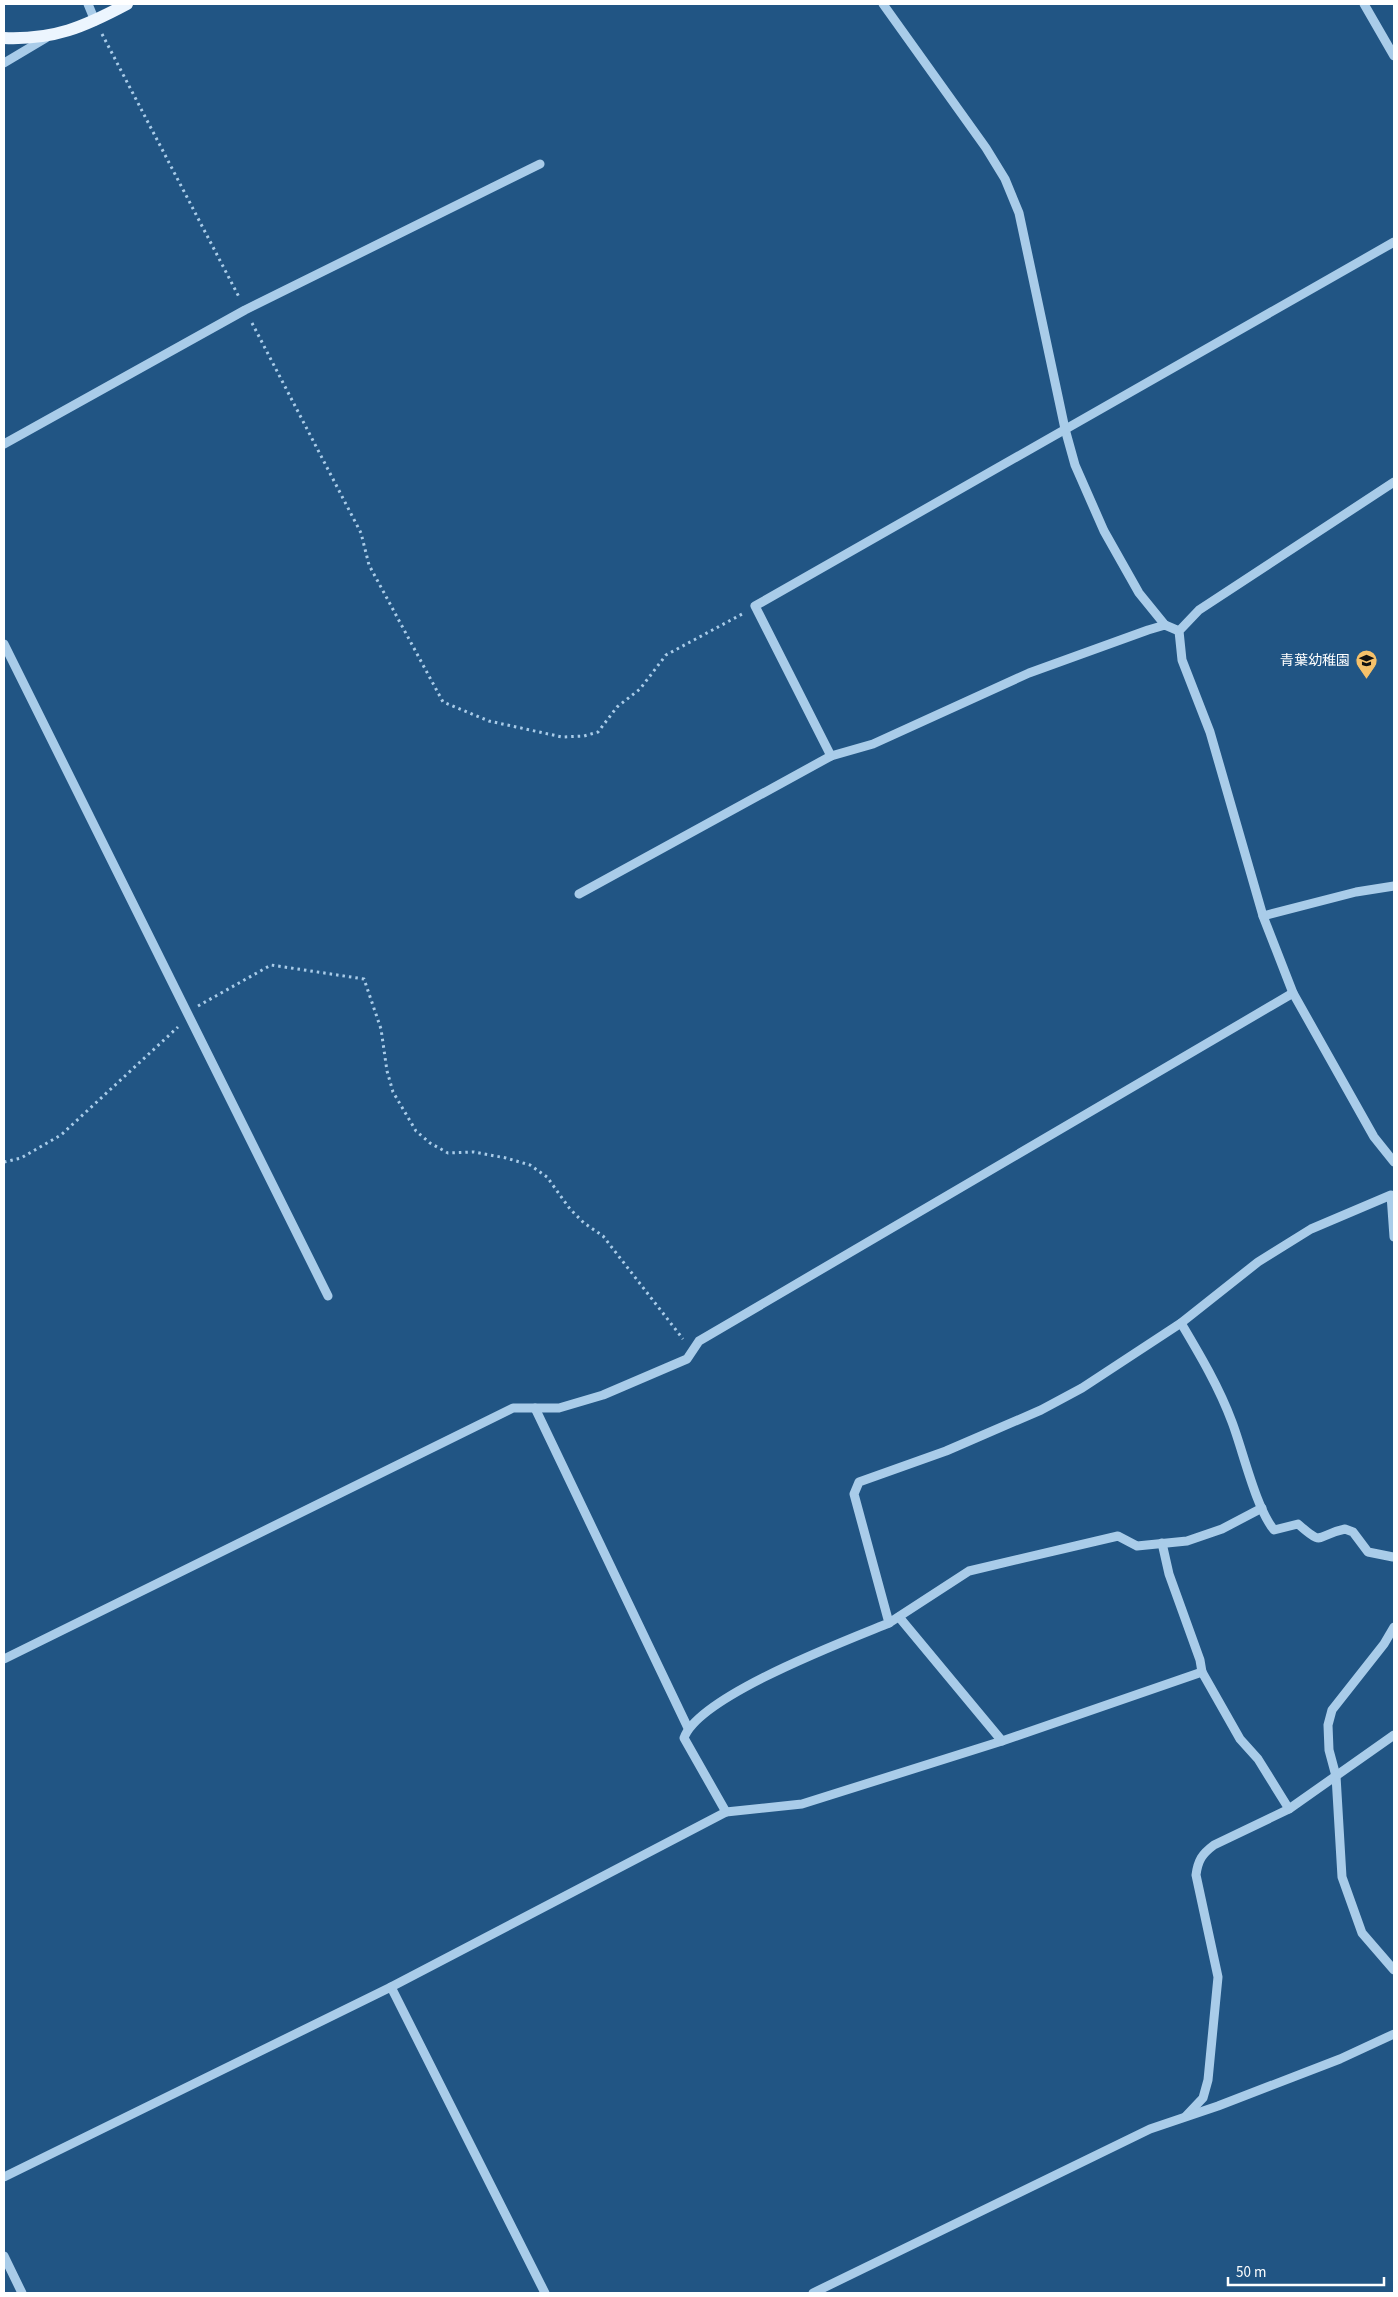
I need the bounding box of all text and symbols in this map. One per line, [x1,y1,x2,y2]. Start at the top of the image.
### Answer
school or university icon: 青葉幼稚園 [1354,649,1378,680]
place label: 青葉幼稚園 [1280,651,1350,671]
scale bar [1228,2254,1384,2286]
text: 50 m [1236,2262,1266,2283]

